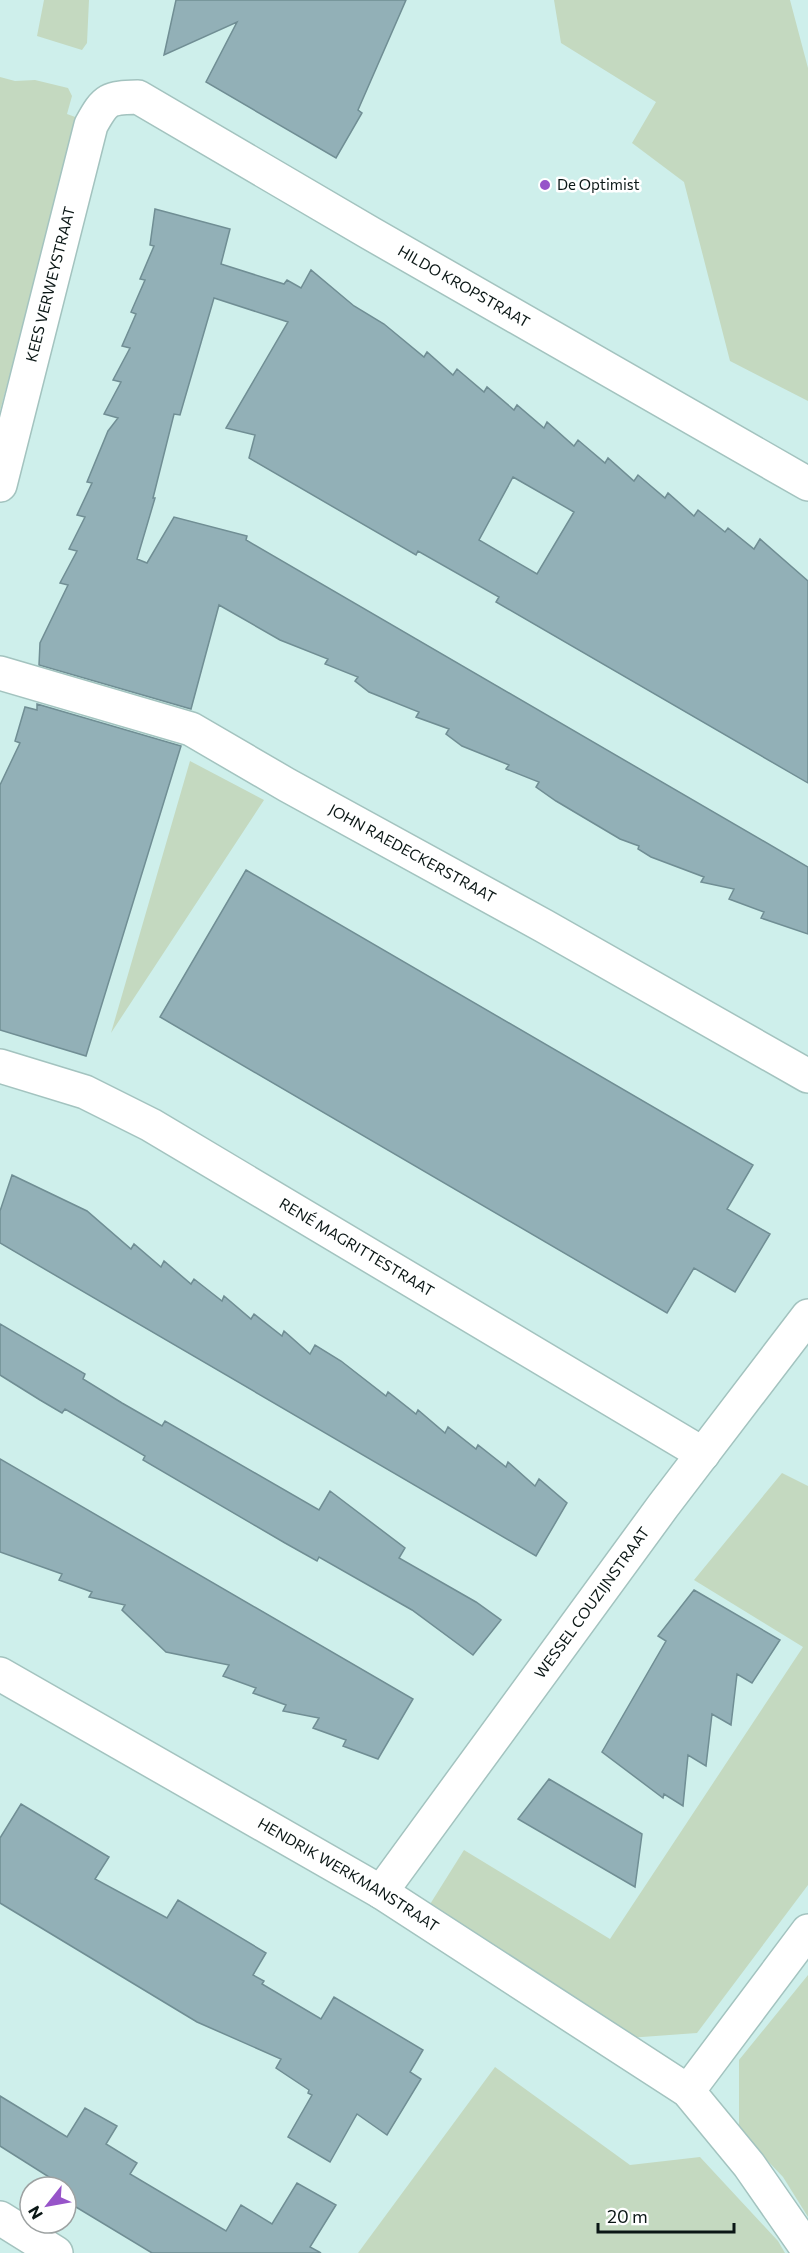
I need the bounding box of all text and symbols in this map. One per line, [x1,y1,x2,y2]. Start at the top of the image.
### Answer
place label: De Optimist [557,175,640,193]
marker: De Optimist [538,178,552,192]
street label: KEES VERWEYSTRAAT [21,204,78,364]
street label: HILDO KROPSTRAAT [395,241,534,331]
street label: JOHN RAEDECKERSTRAAT [326,800,500,906]
street label: RENÉ MAGRITTESTRAAT [276,1194,438,1300]
street label: WESSEL COUZIJNSTRAAT [530,1523,653,1682]
street label: HENDRIK WERKMANSTRAAT [255,1813,443,1935]
north arrow [18,2175,78,2235]
scale bar [598,2196,734,2234]
text: N [23,2203,46,2223]
text: 20 m [607,2205,648,2227]

